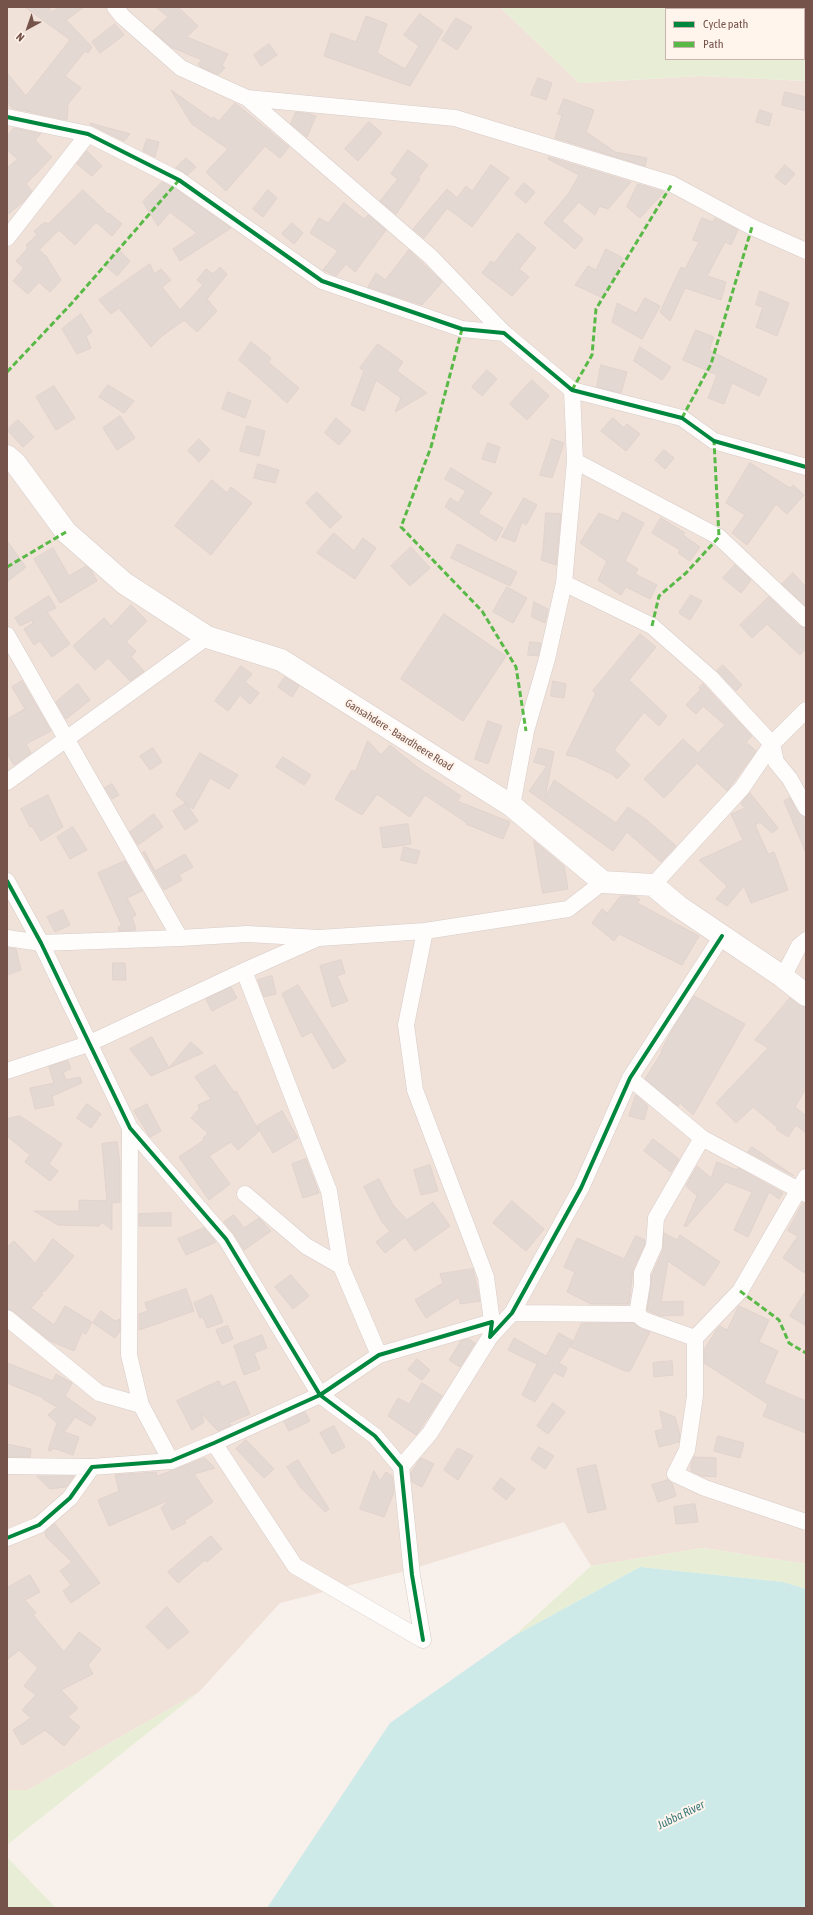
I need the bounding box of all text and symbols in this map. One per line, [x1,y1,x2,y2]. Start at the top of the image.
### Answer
north arrow [8,8,48,48]
legend [665,8,805,60]
text: Cycle path [703,17,748,31]
text: N [14,31,27,44]
text: Path [703,37,724,51]
street label: Gansahdere - Baardheere Road [343,696,455,774]
water label: Jubba River [655,1797,707,1833]

